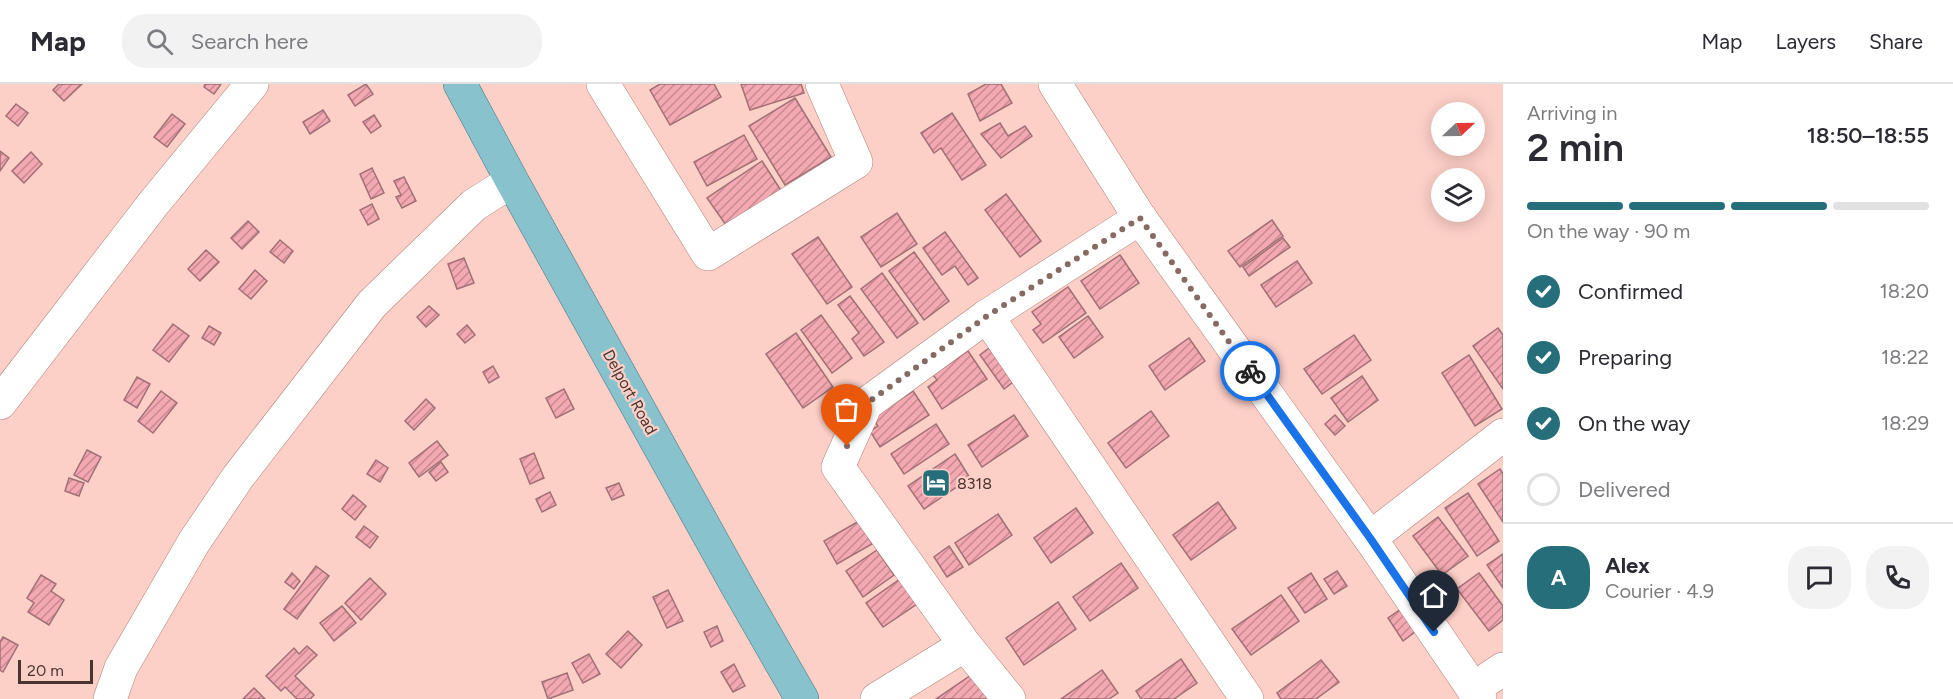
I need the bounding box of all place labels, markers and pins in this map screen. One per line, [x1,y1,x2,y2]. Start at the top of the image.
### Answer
pin [821,384,872,446]
hotel icon: 8318 [920,467,952,499]
place label: 8318 [957,474,992,493]
pin [1408,570,1459,632]

